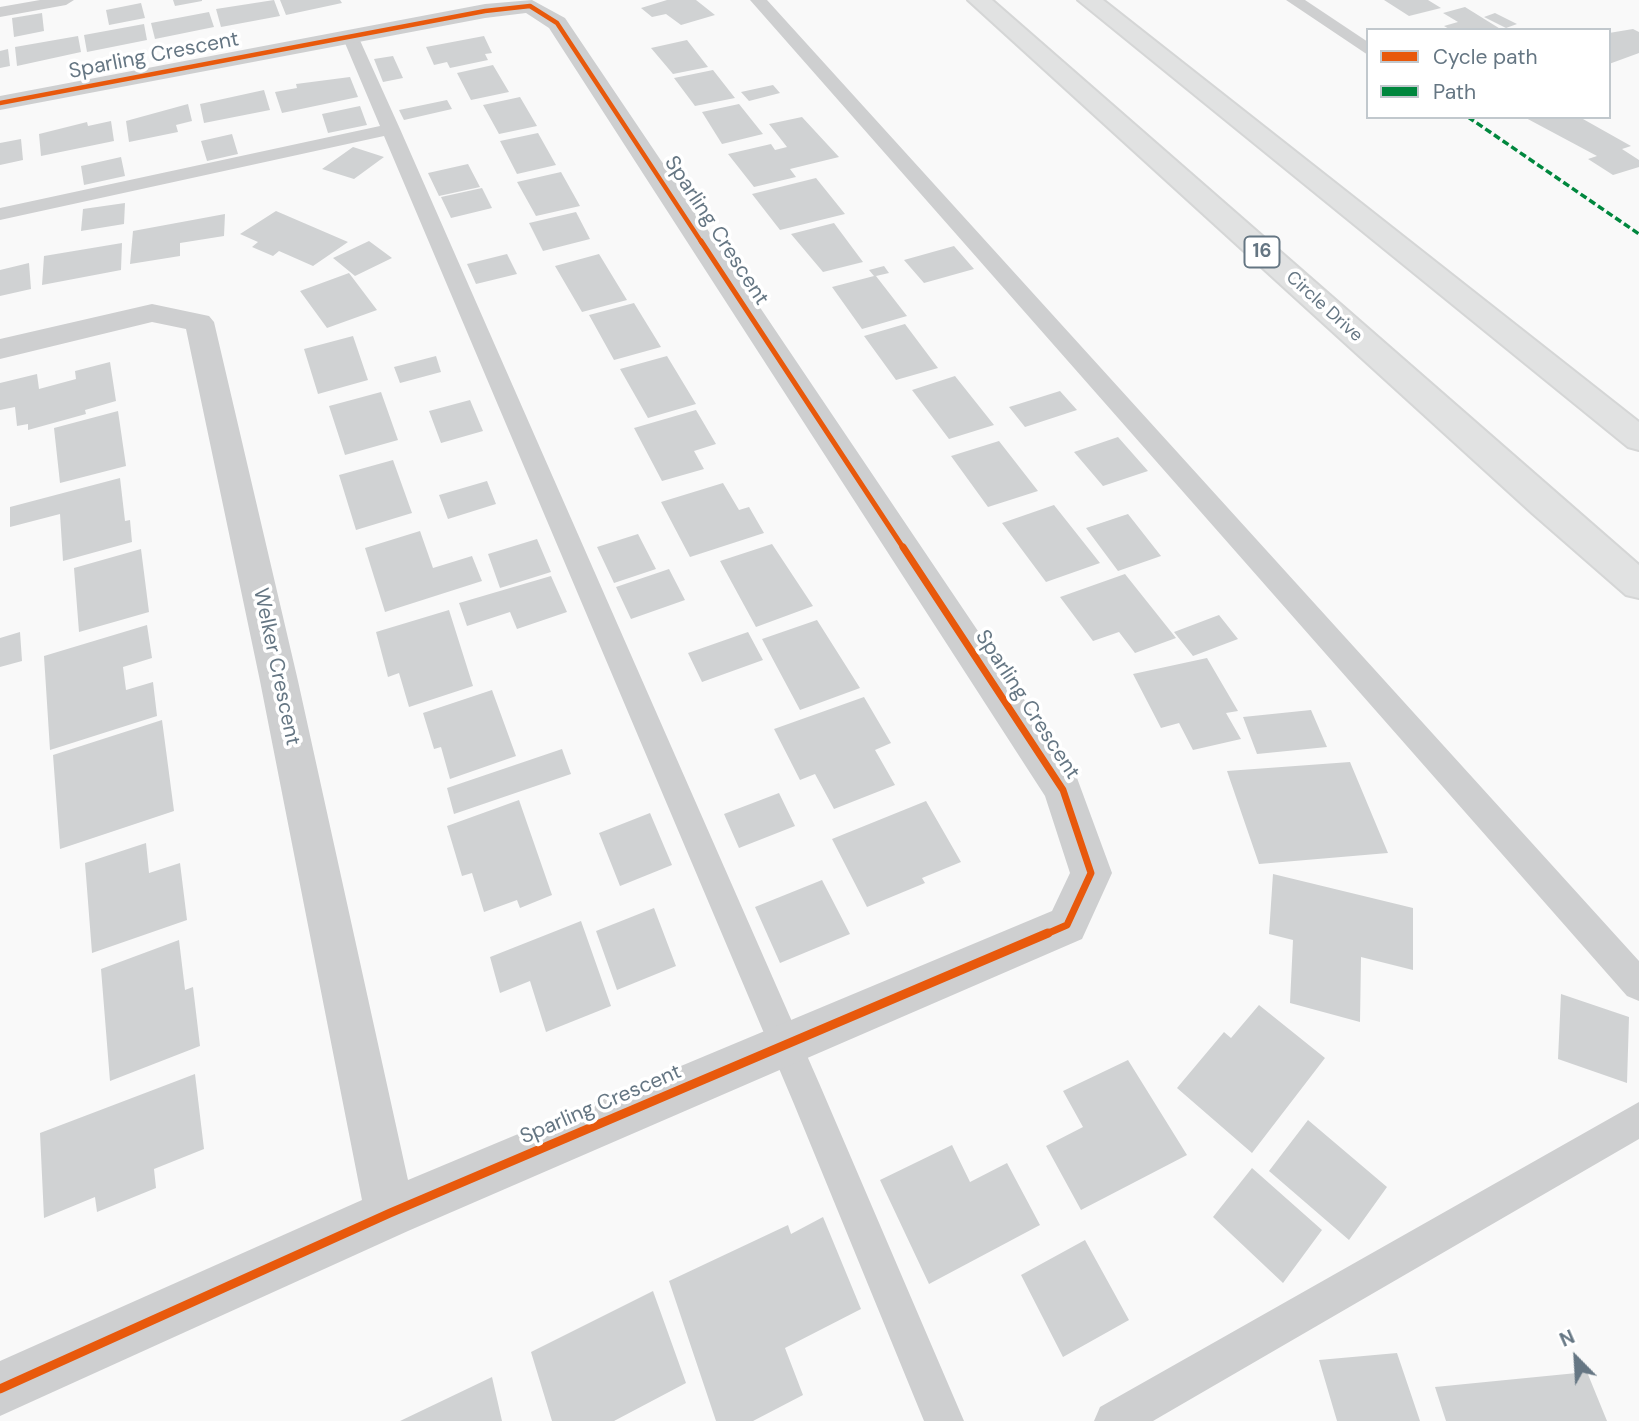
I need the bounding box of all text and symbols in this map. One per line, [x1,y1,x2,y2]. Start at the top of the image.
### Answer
street label: Sparling Crescent [67,27,241,85]
legend [1366,28,1611,119]
text: Cycle path [1433,43,1538,71]
text: Path [1433,78,1476,106]
street label: Sparling Crescent [658,152,774,310]
road number: 16 [1244,236,1280,268]
street label: Circle Drive [1281,267,1367,347]
street label: Welker Crescent [247,586,305,748]
street label: Sparling Crescent [969,626,1085,784]
street label: Sparling Crescent [517,1060,685,1150]
north arrow [1541,1323,1611,1393]
text: N [1556,1324,1579,1353]

